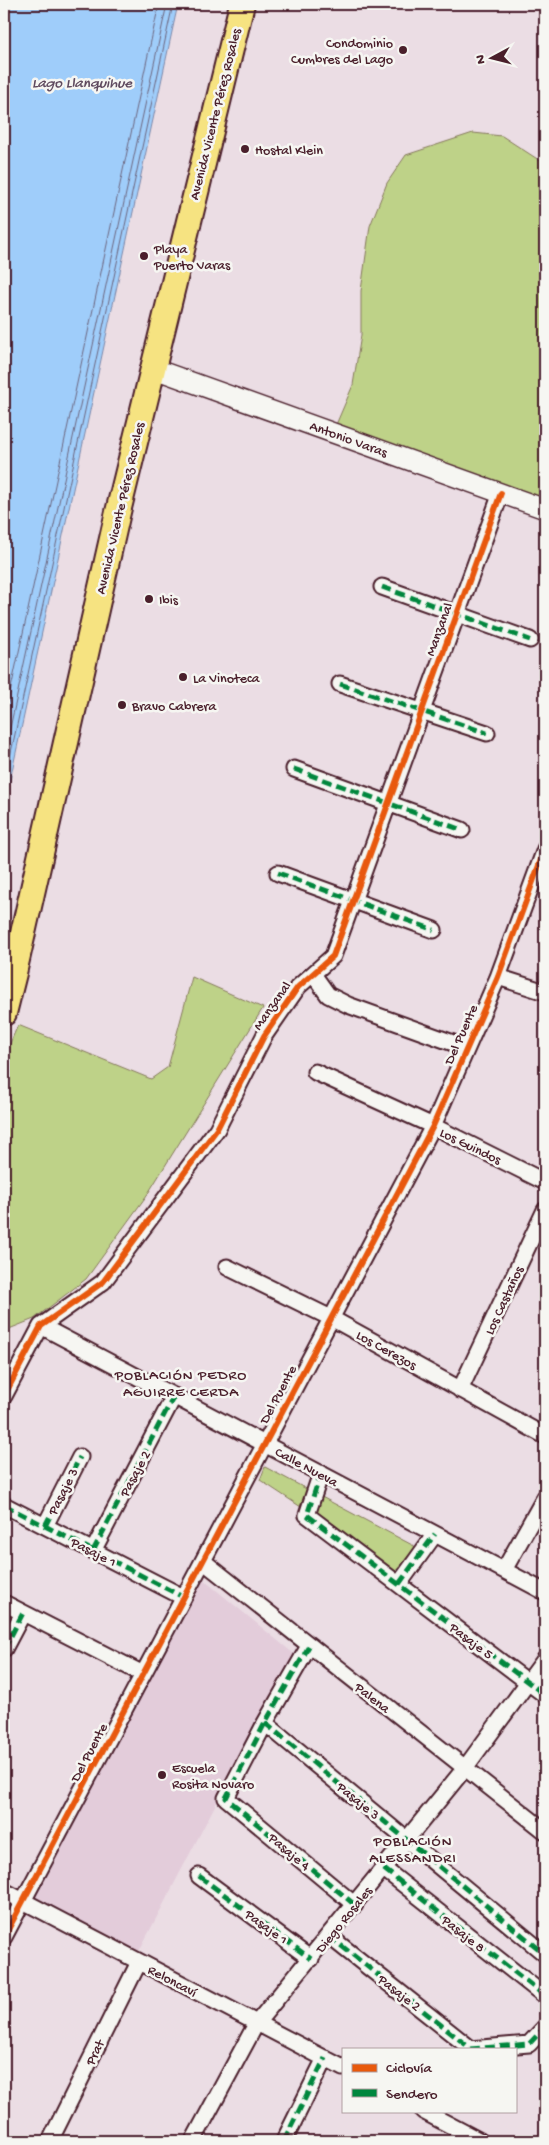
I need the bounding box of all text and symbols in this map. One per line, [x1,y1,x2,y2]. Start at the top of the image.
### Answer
street label: Avenida Vicente Pérez Rosales [187,26,246,202]
north arrow [466,32,516,82]
place label: Condominio Cumbres del Lago [291,36,393,69]
marker: Condominio Cumbres del Lago [397,44,409,56]
text: N [473,54,491,65]
water label: Lago Llanquihue [32,75,133,93]
marker: Hostal Klein [239,143,251,155]
place label: Hostal Klein [255,143,323,160]
place label: Playa Puerto Varas [153,242,231,275]
marker: Playa Puerto Varas [138,250,150,262]
street label: Antonio Varas [307,418,390,463]
street label: Avenida Vicente Pérez Rosales [93,420,150,596]
marker: Ibis [143,593,155,605]
place label: Ibis [159,593,179,610]
street label: Manzanal [423,601,458,659]
marker: La Vinoteca [177,671,189,683]
place label: La Vinoteca [193,671,261,688]
marker: Bravo Cabrera [116,699,128,711]
place label: Bravo Cabrera [131,699,218,716]
street label: Manzanal [250,979,296,1034]
street label: Del Puente [441,1002,483,1069]
street label: Los Guindos [436,1125,504,1170]
street label: Los Castaños [482,1263,529,1338]
street label: Los Cerezos [353,1328,420,1375]
street label: Del Puente [256,1362,302,1428]
district label: POBLACIÓN PEDRO AGUIRRE CERDA [114,1367,247,1402]
street label: Calle Nueva [271,1445,341,1492]
street label: Pasaje 2 [117,1448,155,1501]
street label: Pasaje 3 [45,1466,83,1519]
street label: Pasaje 1 [66,1534,118,1572]
street label: Pasaje 5 [444,1619,496,1664]
street label: Palena [350,1679,394,1719]
street label: Del Puente [67,1720,113,1786]
place label: Escuela Rosita Novaro [172,1761,254,1794]
marker: Escuela Rosita Novaro [156,1769,168,1781]
street label: Pasaje 3 [332,1779,382,1824]
street label: Pasaje 4 [263,1830,313,1876]
district label: POBLACIÓN ALESSANDRI [369,1833,457,1868]
street label: Diego Rosales [312,1883,378,1958]
street label: Pasaje 1 [240,1906,290,1949]
street label: Pasaje 8 [436,1912,488,1957]
street label: Reloncaví [144,1962,200,2003]
street label: Pasaje 2 [373,1971,423,2016]
street label: Prat [82,2036,110,2069]
legend [342,2048,516,2112]
text: Ciclovía [386,2060,432,2078]
text: Sendero [386,2086,438,2104]

